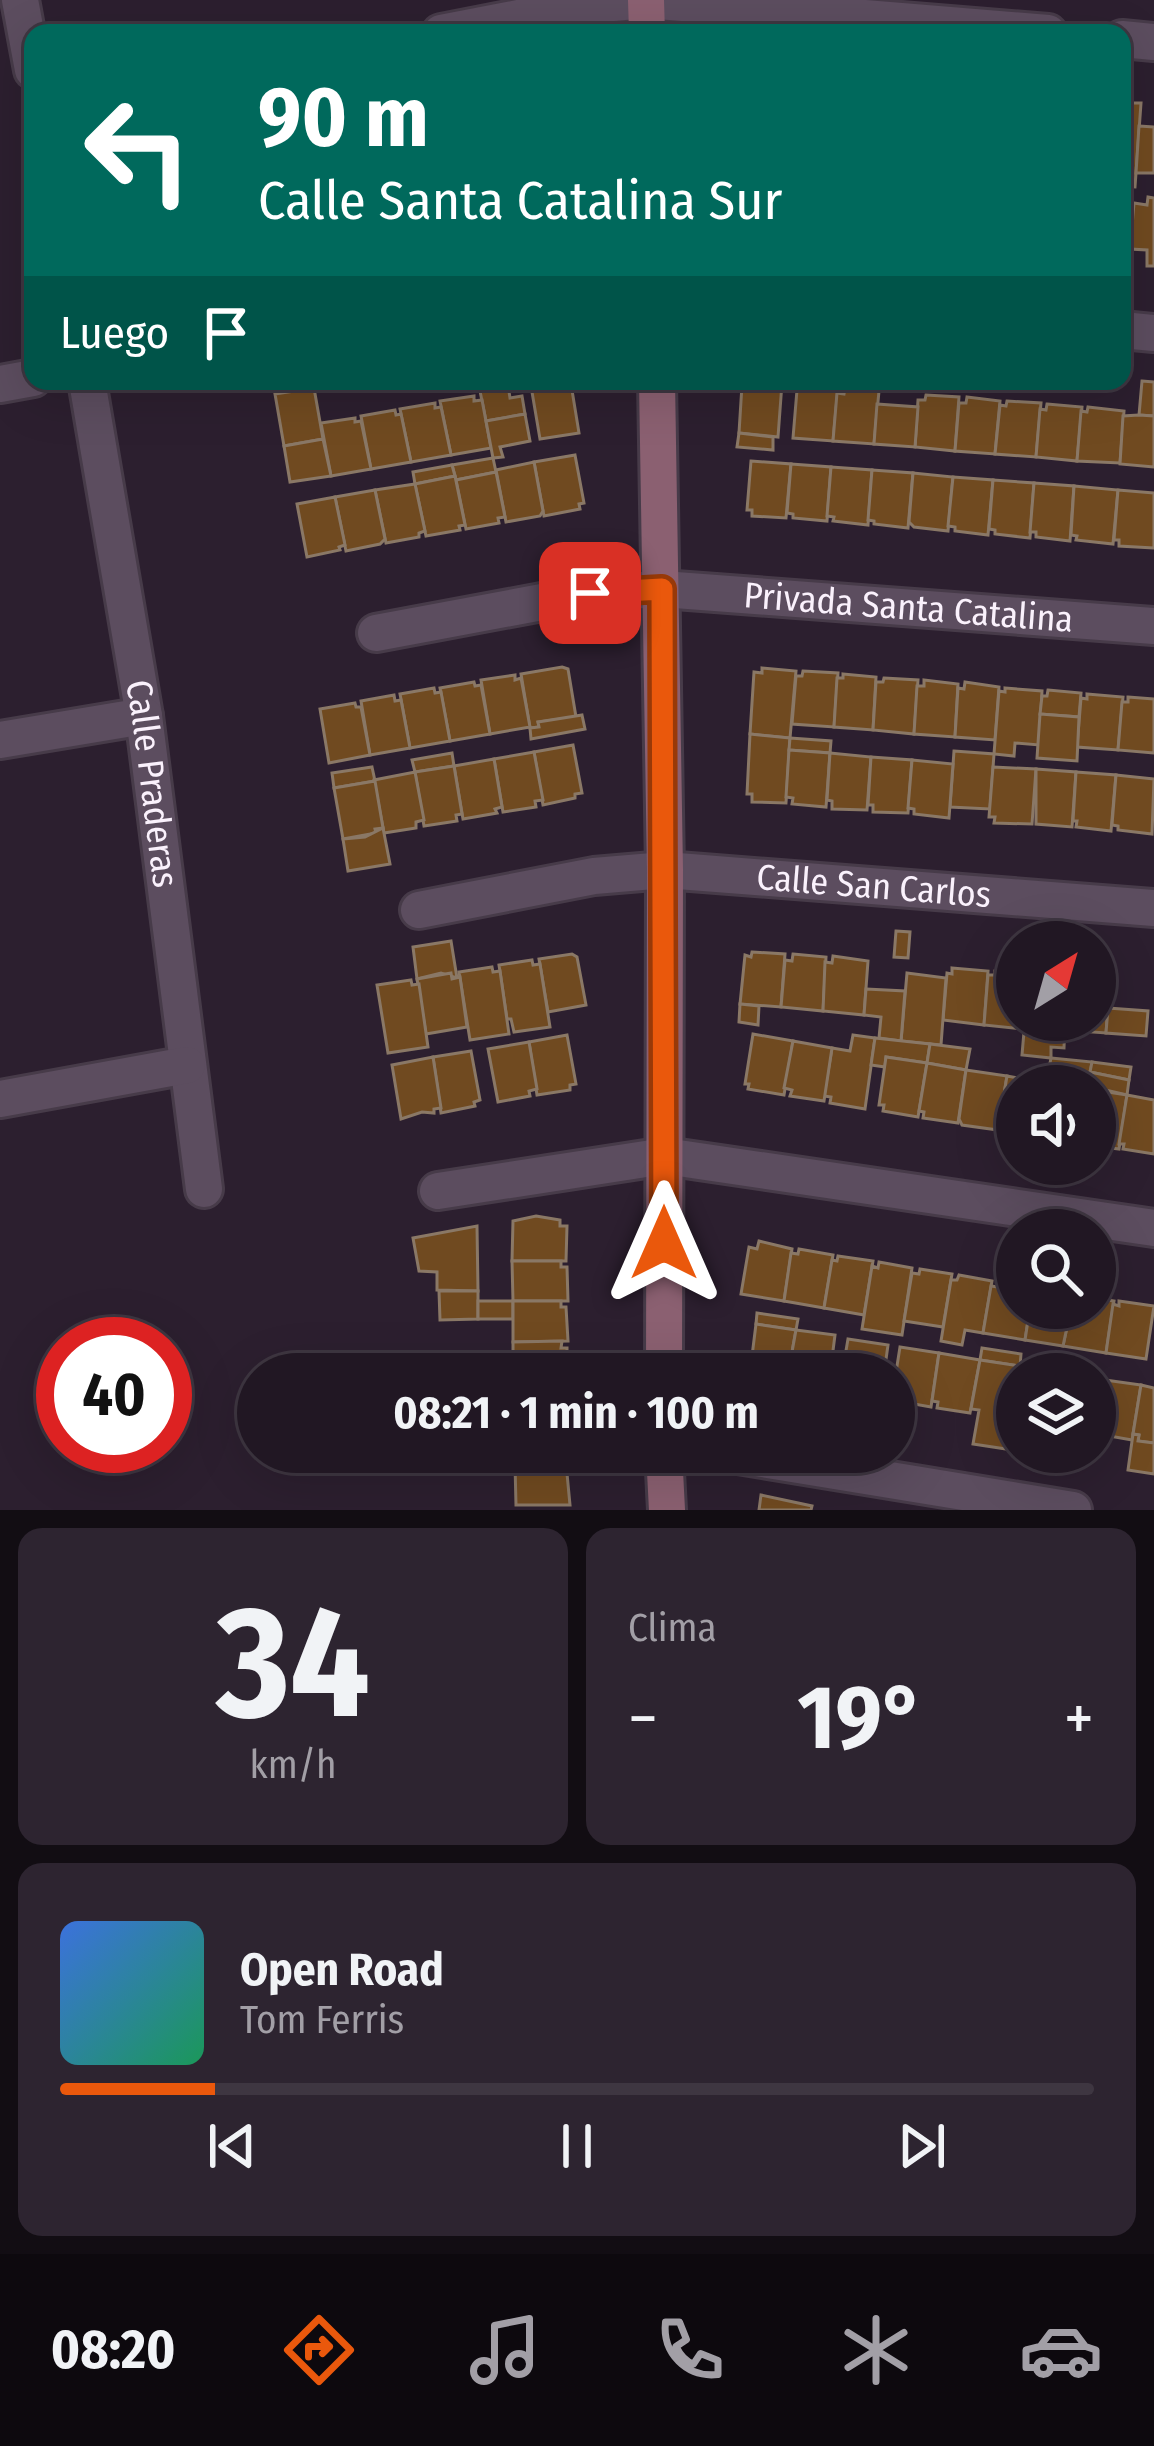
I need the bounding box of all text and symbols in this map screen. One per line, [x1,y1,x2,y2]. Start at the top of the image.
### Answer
text: 90 m [258,67,429,168]
icon: left [60,72,216,228]
text: Calle Santa Catalina Sur [258,169,782,233]
icon: arrive [193,300,259,366]
text: Luego [60,306,169,360]
pin [539,542,641,644]
icon: arrive [557,560,623,626]
street label: Privada Santa Catalina [742,573,1075,642]
street label: Calle Praderas [116,677,188,890]
street label: Calle San Carlos [755,855,993,917]
north arrow [996,921,1116,1041]
map controls [996,921,1116,1473]
button: sound [996,1065,1116,1185]
position arrow [601,1180,727,1306]
button: search [996,1209,1116,1329]
speed limit sign: 40 [36,1317,192,1473]
button: layers [996,1353,1116,1473]
text: 08:21 · 1 min · 100 m [393,1386,759,1440]
text: 34 [216,1570,370,1757]
text: Clima [628,1605,717,1651]
text: 19° [798,1664,924,1772]
text: − [628,1679,658,1758]
text: + [1064,1679,1094,1758]
text: km/h [250,1742,336,1788]
text: Open Road [240,1943,444,1997]
text: Tom Ferris [240,1997,404,2043]
icon: previous [199,2113,265,2179]
icon: pause [544,2113,610,2179]
icon: next [889,2113,955,2179]
icon: directions [277,2308,361,2392]
icon: music [463,2308,547,2392]
icon: phone [648,2308,732,2392]
icon: climate [834,2308,918,2392]
icon: car [1019,2308,1103,2392]
text: 08:20 [51,2318,176,2382]

